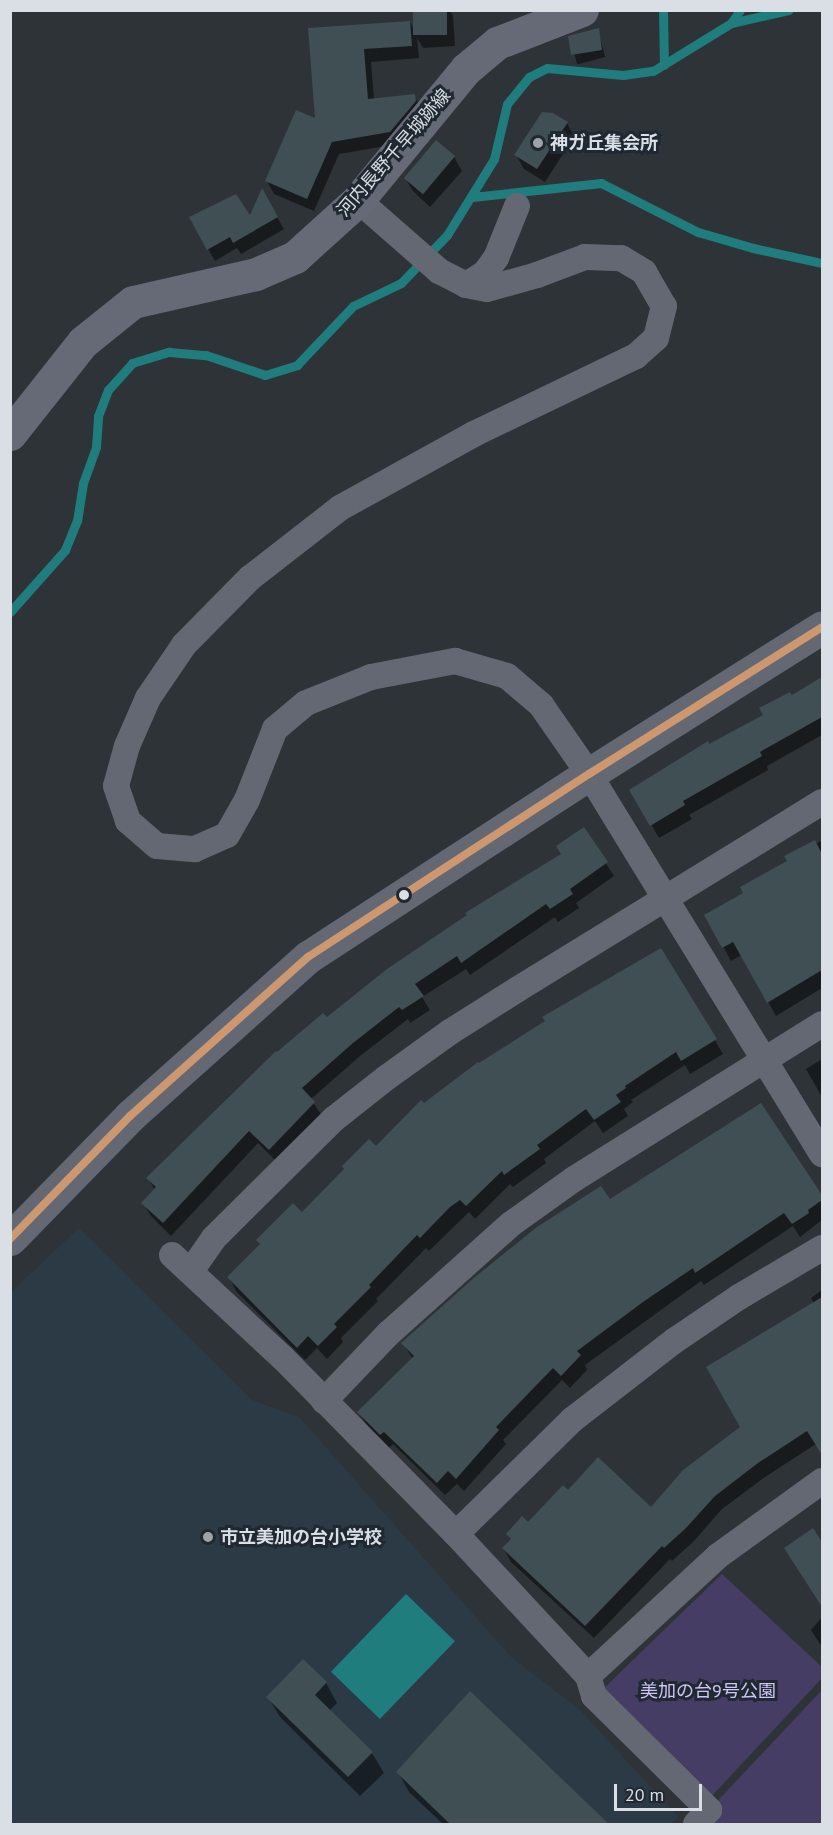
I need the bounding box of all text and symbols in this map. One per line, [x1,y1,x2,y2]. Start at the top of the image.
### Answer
street label: 河内長野千早城跡線 [333,85,455,221]
place label: 神ガ丘集会所 [550,132,658,154]
marker: 神ガ丘集会所 [531,136,545,150]
unlabelled marker [398,889,410,901]
place label: 市立美加の台小学校 [220,1526,382,1548]
marker: 市立美加の台小学校 [201,1530,215,1544]
park label: 美加の台9号公園 [640,1680,776,1702]
scale bar [617,1772,706,1810]
text: 20 m [625,1783,664,1806]

